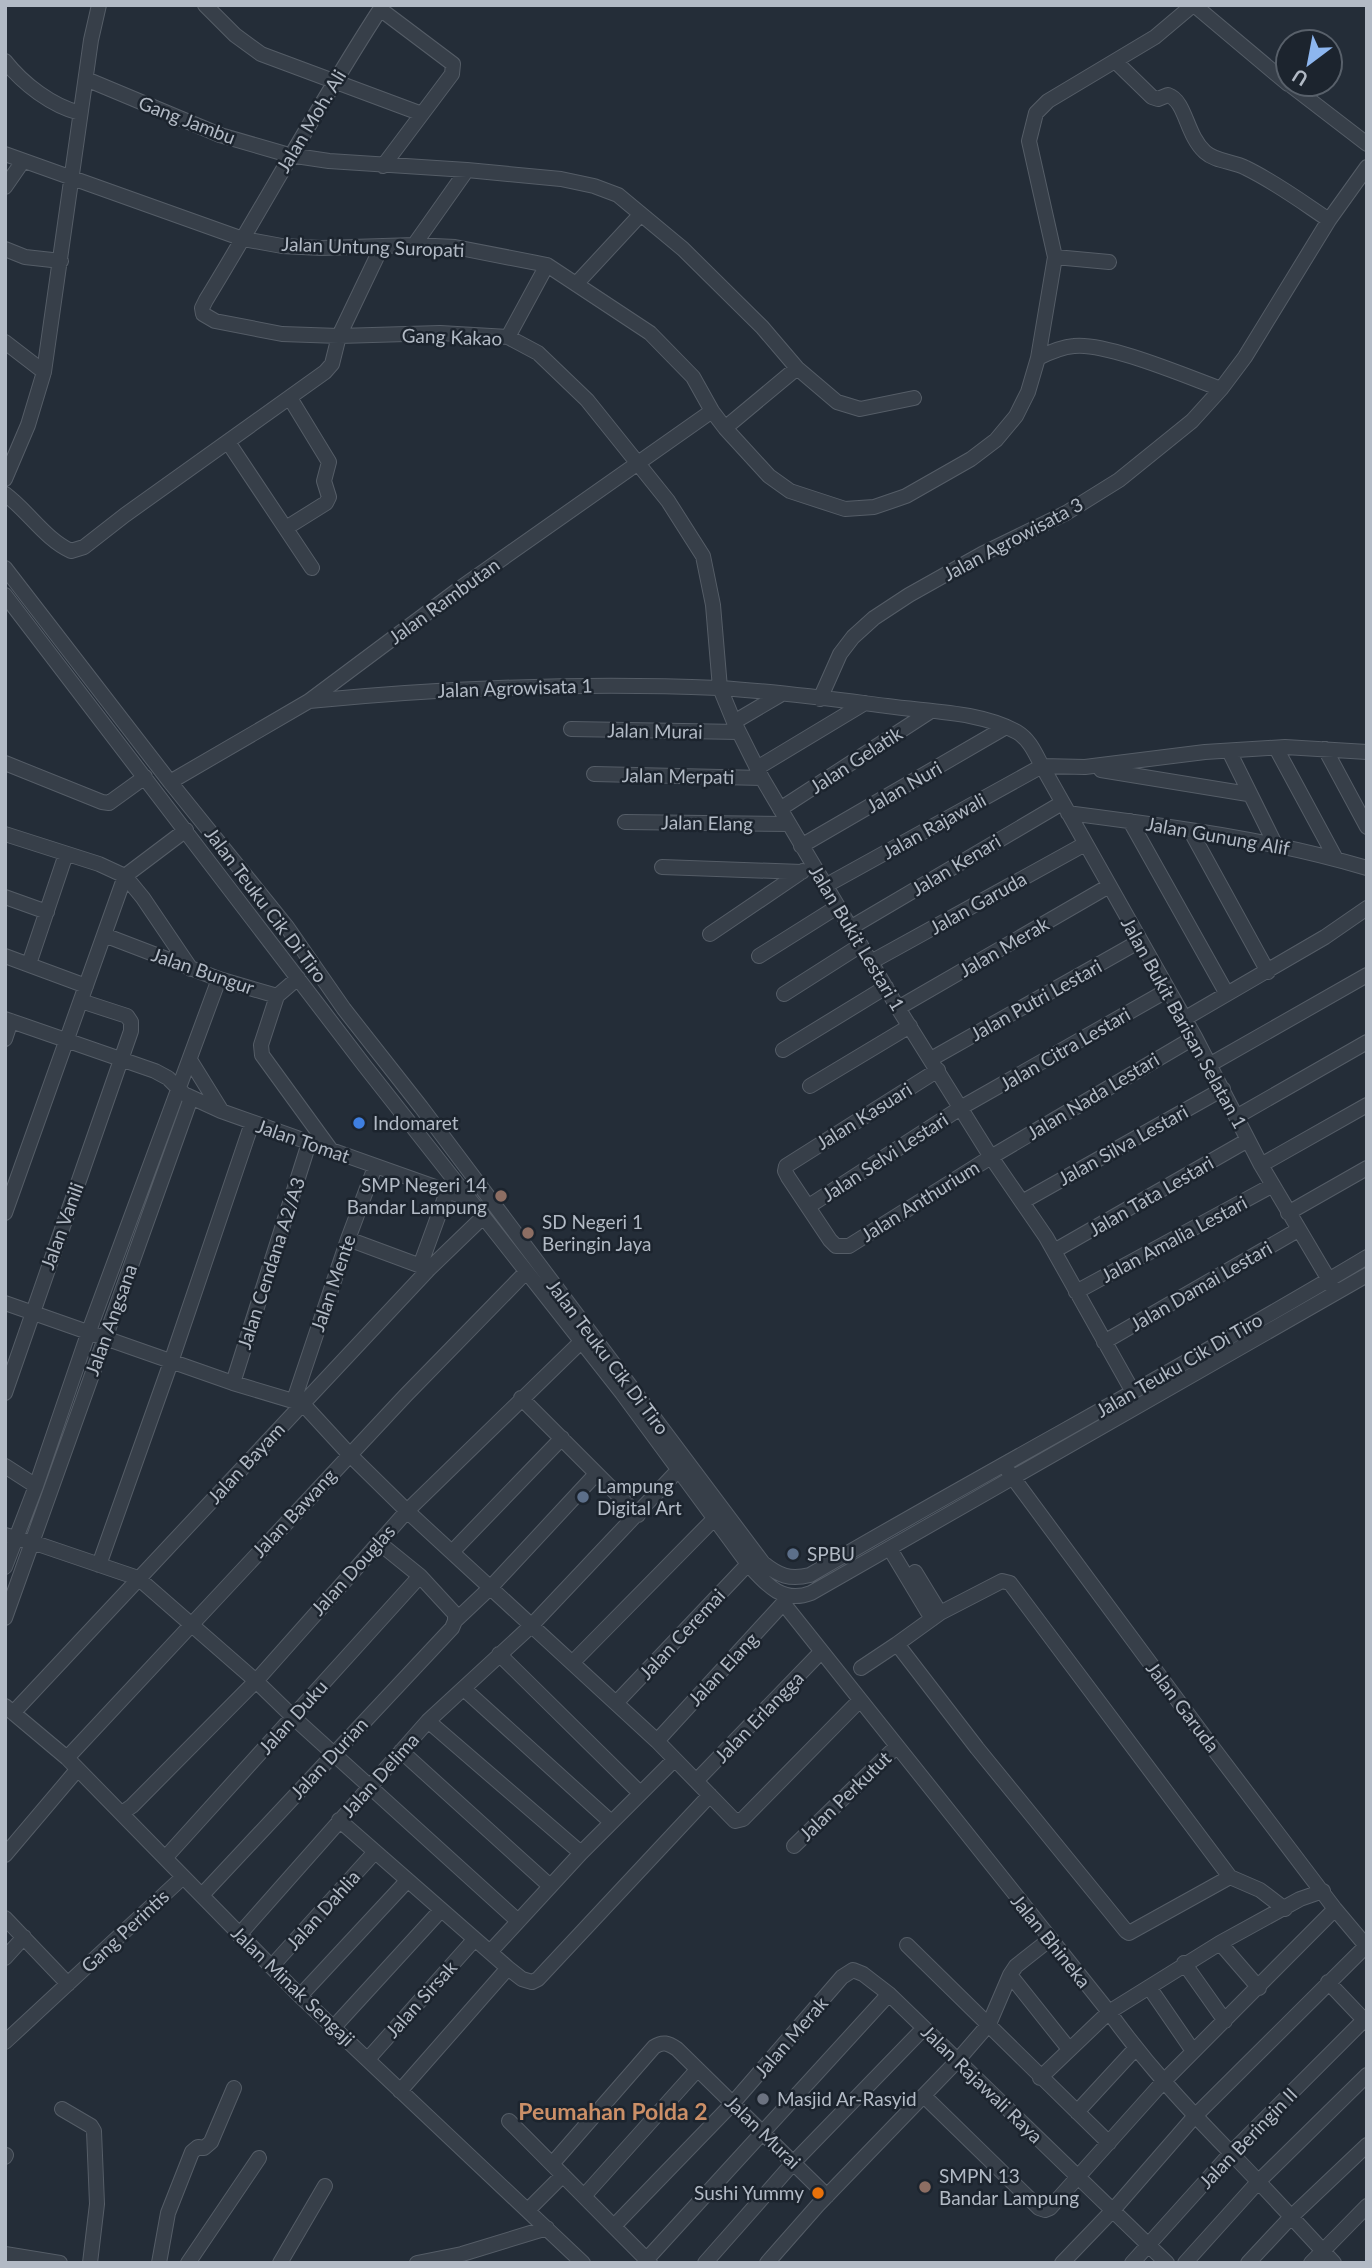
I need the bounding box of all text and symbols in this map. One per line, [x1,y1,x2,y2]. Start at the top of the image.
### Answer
north arrow [1274,28,1344,98]
text: U [1288,64,1312,91]
street label: Jalan Moh. Ali [271,65,350,176]
street label: Gang Jambu [135,91,239,149]
street label: Jalan Untung Suropati [281,232,465,261]
street label: Gang Kakao [401,323,503,350]
street label: Jalan Agrowisata 3 [939,492,1087,585]
street label: Jalan Rambutan [384,553,504,649]
street label: Jalan Agrowisata 1 [437,673,593,702]
street label: Jalan Murai [607,718,703,743]
street label: Jalan Gelatik [805,721,906,798]
street label: Jalan Nuri [862,756,945,817]
street label: Jalan Merpati [622,763,734,788]
street label: Jalan Rajawali [878,788,990,863]
street label: Jalan Elang [661,810,753,835]
street label: Jalan Gunung Alif [1145,812,1292,860]
street label: Jalan Teuku Cik Di Tiro [201,823,332,987]
street label: Jalan Kenari [907,829,1004,900]
street label: Jalan Bukit Lestari 1 [805,861,910,1015]
street label: Jalan Garuda [925,866,1030,939]
street label: Jalan Merak [955,912,1053,981]
street label: Jalan Bukit Barisan Selatan 1 [1117,913,1252,1132]
street label: Jalan Bungur [149,942,258,999]
street label: Jalan Putri Lestari [966,954,1105,1045]
street label: Jalan Citra Lestari [995,1002,1134,1095]
street label: Jalan Nada Lestari [1022,1047,1163,1144]
street label: Jalan Kasuari [812,1077,916,1154]
street label: Jalan Silva Lestari [1054,1099,1192,1190]
street label: Jalan Selvi Lestari [817,1107,952,1206]
place label: Indomaret [373,1111,459,1134]
street label: Jalan Tomat [253,1114,353,1167]
marker: Indomaret [351,1115,367,1131]
street label: Jalan Tata Lestari [1084,1150,1217,1241]
street label: Jalan Anthurium [856,1155,983,1246]
place label: SMP Negeri 14 Bandar Lampung [347,1173,487,1218]
street label: Jalan Cendana A2/A3 [232,1174,309,1352]
street label: Jalan Vanili [35,1179,88,1272]
marker: SMP Negeri 14 Bandar Lampung [493,1188,509,1204]
street label: Jalan Amalia Lestari [1097,1190,1251,1287]
place label: SD Negeri 1 Beringin Jaya [542,1210,652,1255]
marker: SD Negeri 1 Beringin Jaya [520,1225,536,1241]
street label: Jalan Mente [305,1231,360,1334]
street label: Jalan Damai Lestari [1126,1236,1276,1335]
street label: Jalan Angsana [80,1261,141,1379]
street label: Jalan Teuku Cik Di Tiro [543,1275,674,1439]
street label: Jalan Teuku Cik Di Tiro [1091,1307,1266,1422]
street label: Jalan Bayam [202,1417,289,1508]
street label: Jalan Bawang [247,1464,341,1562]
place label: Lampung Digital Art [597,1474,682,1519]
marker: Lampung Digital Art [575,1489,591,1505]
street label: Jalan Douglas [306,1520,399,1620]
place label: SPBU [807,1542,855,1565]
marker: SPBU [785,1546,801,1562]
street label: Jalan Ceremai [634,1584,729,1684]
street label: Jalan Elang [683,1627,762,1710]
street label: Jalan Garuda [1142,1657,1225,1756]
street label: Jalan Erlangga [709,1666,808,1767]
street label: Jalan Duku [253,1675,332,1758]
street label: Jalan Durian [285,1712,372,1803]
street label: Jalan Delima [336,1728,423,1821]
street label: Jalan Perkutut [794,1746,895,1845]
street label: Jalan Dahlia [281,1865,364,1954]
street label: Gang Perintis [76,1884,173,1977]
street label: Jalan Bhineka [1007,1889,1096,1992]
street label: Jalan Minak Sengaji [227,1921,360,2050]
street label: Jalan Sirsak [380,1955,461,2042]
street label: Jalan Merak [749,1991,832,2082]
street label: Jalan Rajawali Raya [917,2020,1048,2147]
street label: Jalan Beringin II [1194,2082,1302,2193]
place label: Masjid Ar-Rasyid [777,2087,917,2110]
street label: Jalan Murai [721,2090,806,2173]
marker: Masjid Ar-Rasyid [755,2091,771,2107]
district label: Peumahan Polda 2 [518,2097,708,2125]
place label: SMPN 13 Bandar Lampung [939,2164,1079,2209]
marker: SMPN 13 Bandar Lampung [917,2179,933,2195]
place label: Sushi Yummy [694,2181,804,2204]
marker: Sushi Yummy [810,2185,826,2201]

